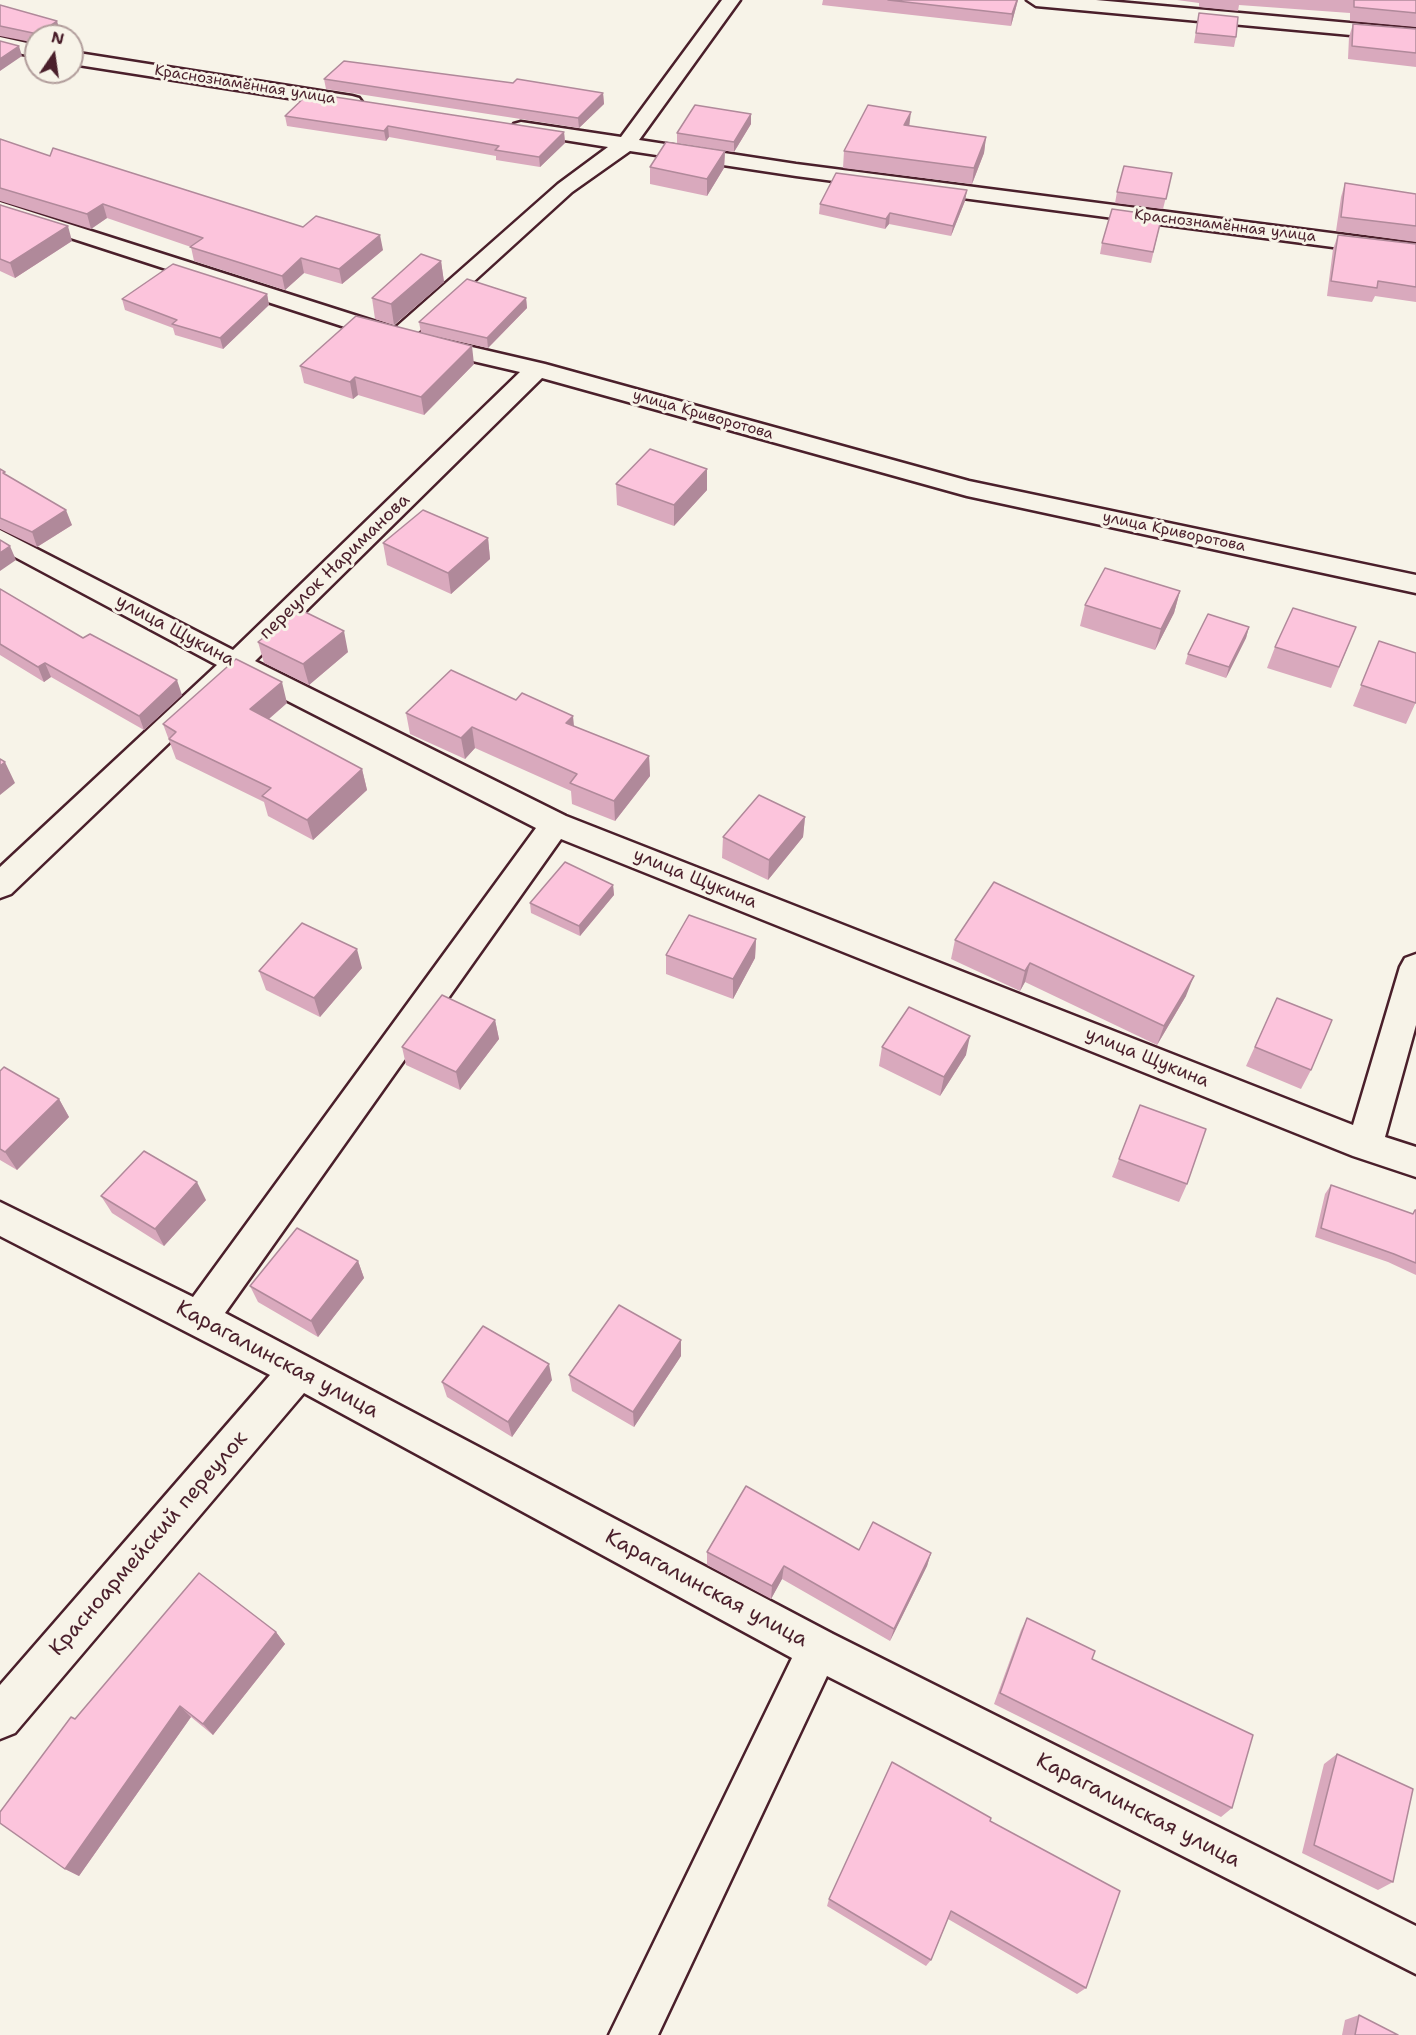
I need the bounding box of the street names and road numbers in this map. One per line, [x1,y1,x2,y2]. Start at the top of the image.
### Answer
street label: Краснознамённая улица [153,62,337,108]
street label: Краснознамённая улица [1133,206,1317,246]
street label: улица Криворотова [631,386,775,444]
street label: переулок Нариманова [255,490,415,644]
street label: улица Криворотова [1101,508,1247,556]
street label: улица Щукина [112,591,238,671]
street label: улица Щукина [630,844,760,914]
street label: улица Щукина [1082,1023,1212,1093]
street label: Карагалинская улица [171,1296,383,1424]
street label: Красноармейский переулок [45,1427,253,1661]
street label: Карагалинская улица [600,1525,812,1653]
street label: Карагалинская улица [1032,1748,1244,1874]

